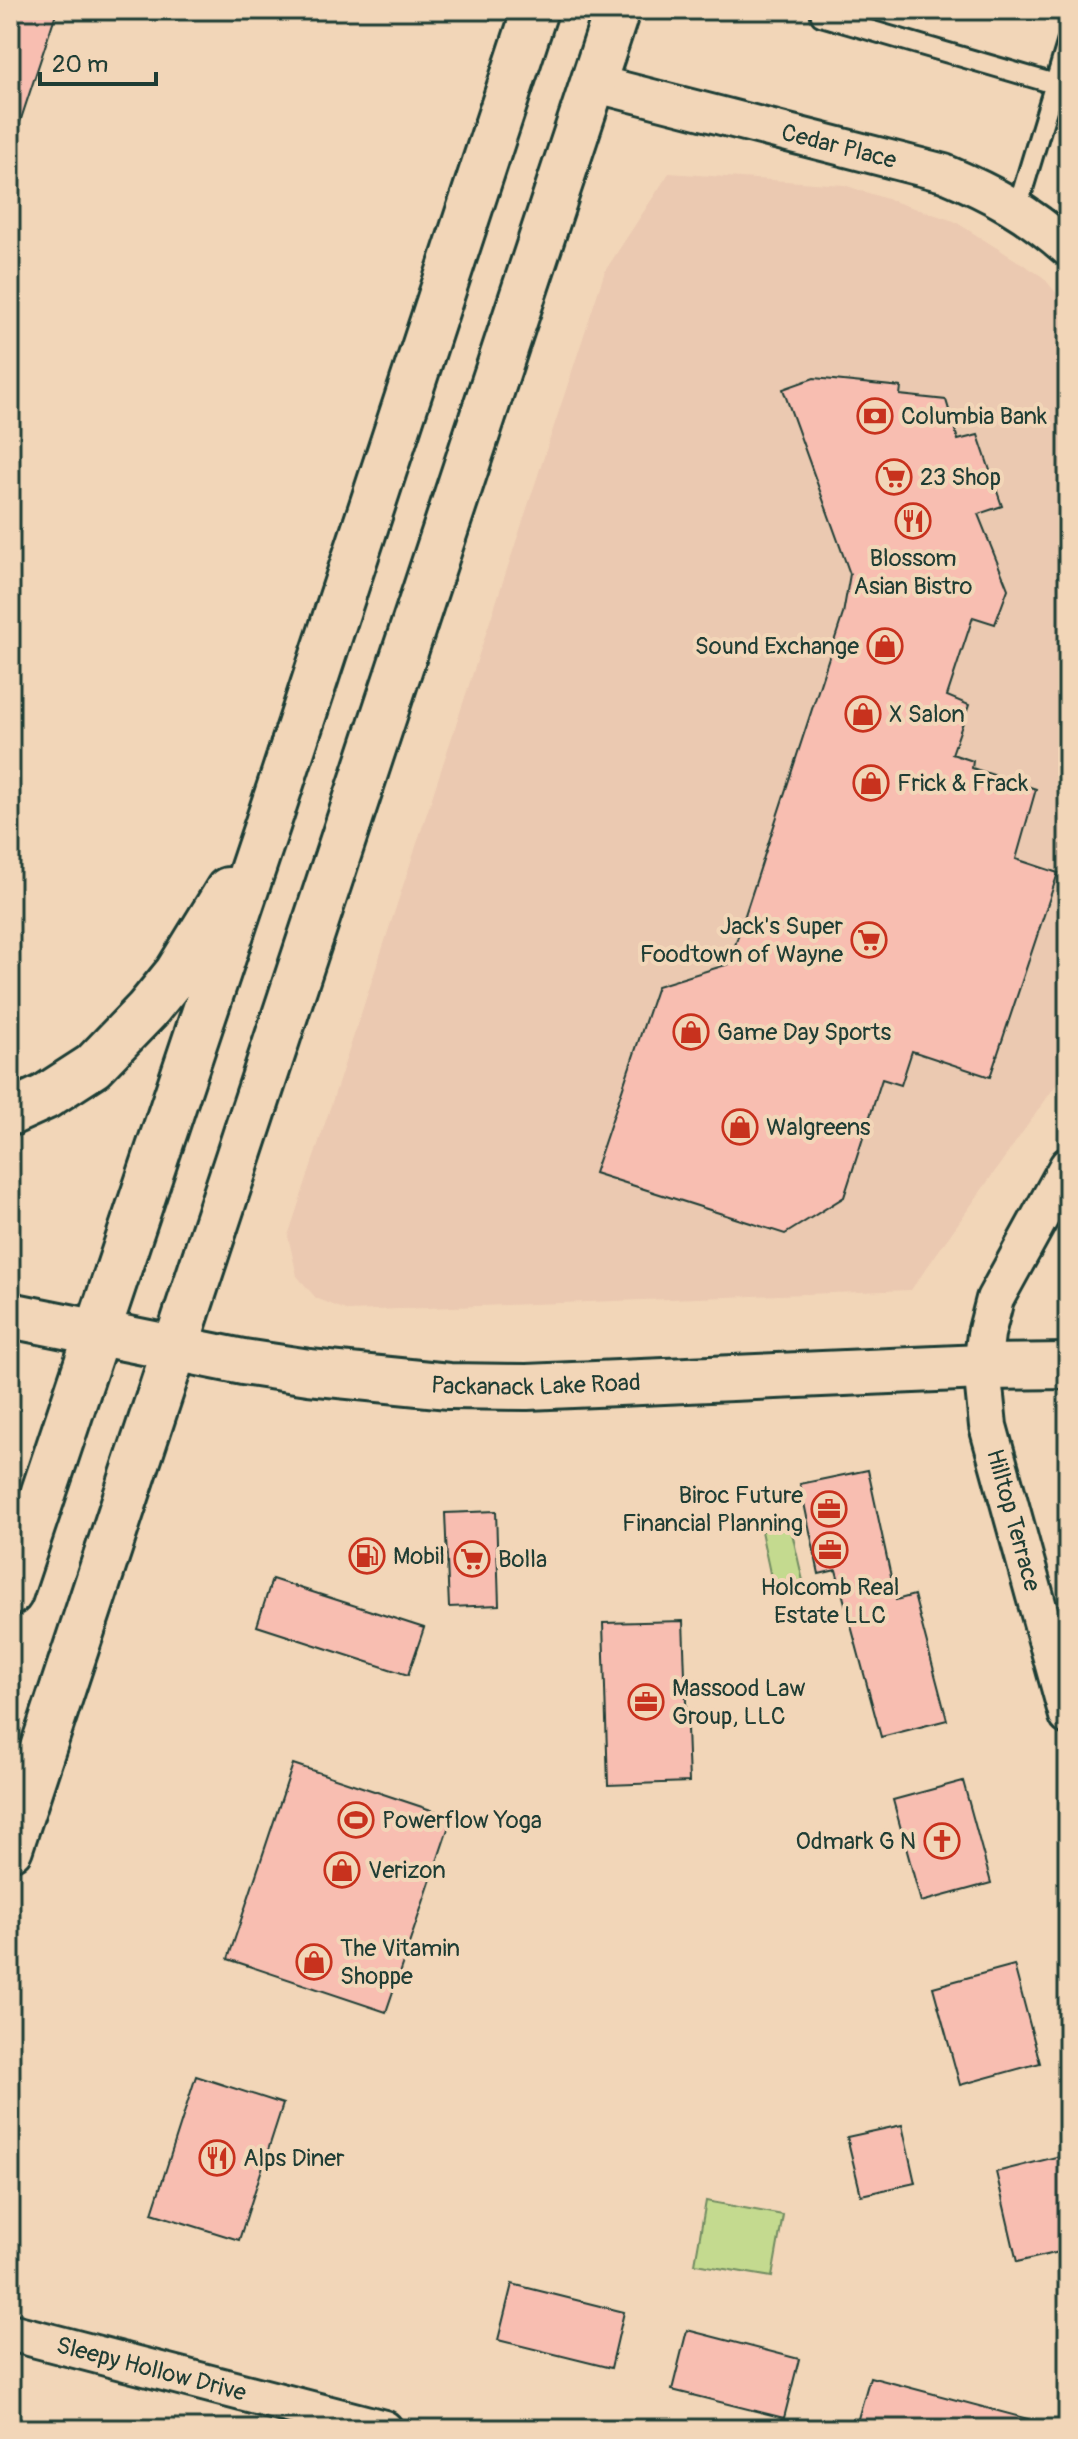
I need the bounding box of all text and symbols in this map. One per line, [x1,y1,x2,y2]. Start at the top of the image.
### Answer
scale bar [40,36,156,86]
text: 20 m [52,50,108,79]
street label: Cedar Place [778,118,900,175]
bank icon: Columbia Bank [856,397,894,435]
place label: Columbia Bank [901,402,1047,431]
supermarket icon: 23 Shop [875,458,913,496]
place label: 23 Shop [920,463,1001,492]
restaurant icon: Blossom Asian Bistro [894,502,932,540]
place label: Blossom Asian Bistro [853,544,973,601]
shop icon: Sound Exchange [866,627,904,665]
place label: Sound Exchange [695,632,859,661]
shop icon: X Salon [844,695,882,733]
place label: X Salon [889,700,965,729]
shop icon: Frick & Frack [852,764,890,802]
place label: Frick & Frack [897,769,1028,798]
place label: Jack's Super Foodtown of Wayne [640,912,843,969]
supermarket icon: Jack's Super Foodtown of Wayne [850,921,888,959]
shop icon: Game Day Sports [672,1013,710,1051]
place label: Game Day Sports [717,1018,892,1047]
shop icon: Walgreens [721,1108,759,1146]
place label: Walgreens [766,1113,871,1142]
street label: Packanack Lake Road [430,1368,641,1402]
street label: Hilltop Terrace [980,1446,1047,1595]
place label: Biroc Future Financial Planning [622,1481,803,1538]
office icon: Biroc Future Financial Planning [810,1490,848,1528]
office icon: Holcomb Real Estate LLC [811,1531,849,1569]
fuel station icon: Mobil [348,1537,386,1575]
supermarket icon: Bolla [453,1540,491,1578]
place label: Mobil [393,1542,445,1571]
place label: Bolla [498,1545,547,1574]
place label: Holcomb Real Estate LLC [760,1573,900,1630]
place label: Massood Law Group, LLC [672,1674,806,1731]
office icon: Massood Law Group, LLC [627,1683,665,1721]
sports icon: Powerflow Yoga [337,1801,375,1839]
place label: Powerflow Yoga [382,1806,542,1835]
church icon: Odmark G N [923,1822,961,1860]
place label: Odmark G N [795,1827,916,1856]
shop icon: Verizon [323,1851,361,1889]
place label: Verizon [368,1856,446,1885]
place label: The Vitamin Shoppe [340,1934,460,1991]
shop icon: The Vitamin Shoppe [295,1943,333,1981]
restaurant icon: Alps Diner [198,2139,236,2177]
place label: Alps Diner [243,2144,345,2173]
street label: Sleepy Hollow Drive [53,2331,249,2408]

